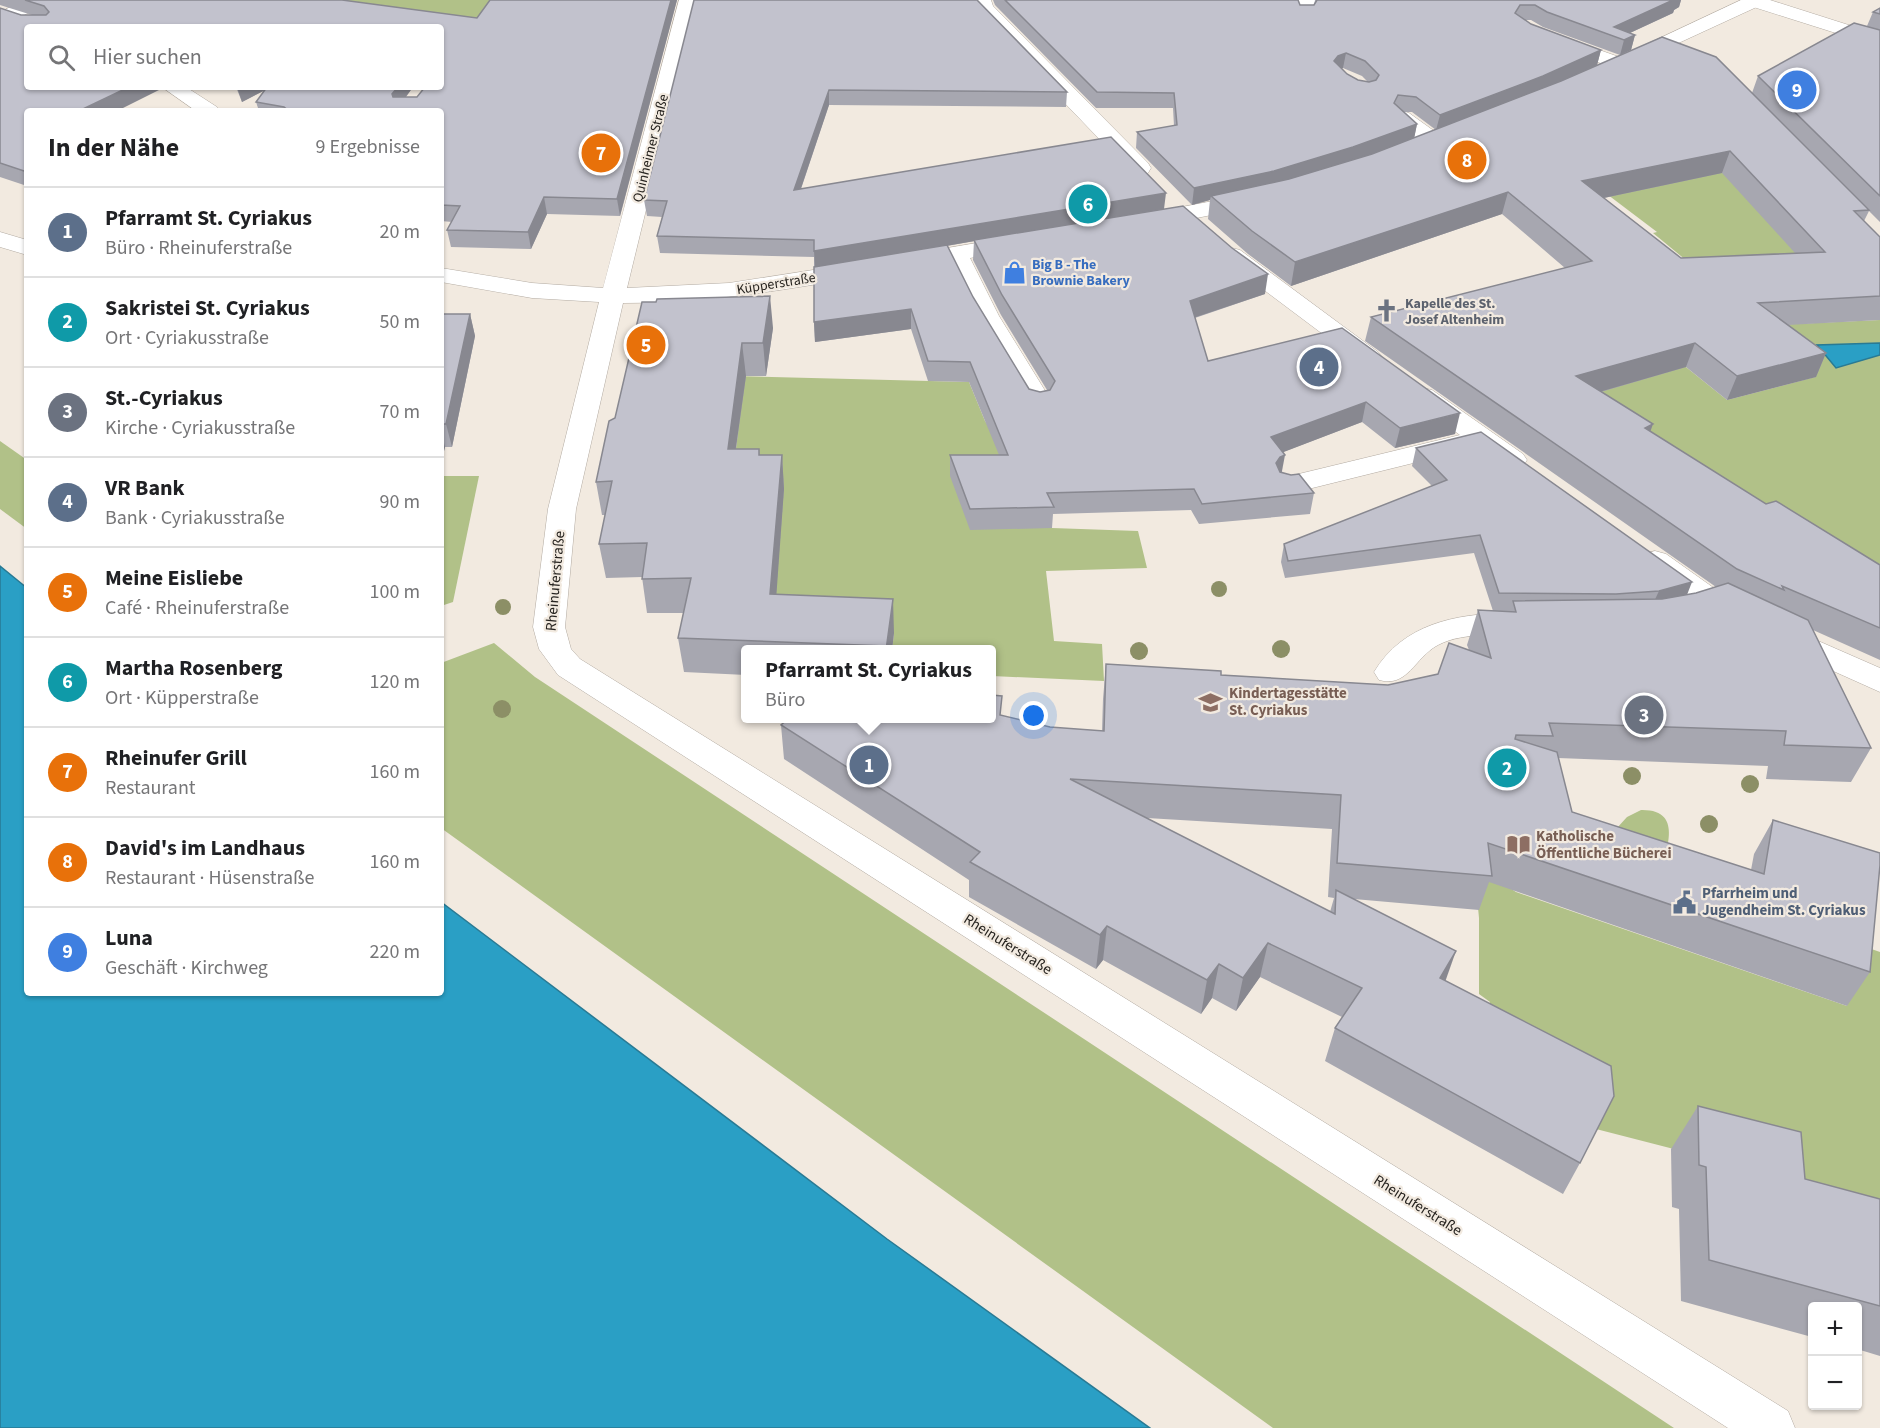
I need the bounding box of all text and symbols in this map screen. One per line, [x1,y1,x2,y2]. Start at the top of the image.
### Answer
search box [24,24,444,90]
icon: search [45,41,78,74]
text: Hier suchen [93,41,202,73]
pin: 9 [1778,68,1816,112]
street label: Quinheimer Straße [628,92,674,204]
text: In der Nähe [48,129,179,166]
pin: 7 [582,130,620,176]
text: 9 Ergebnisse [315,133,420,161]
pin: 8 [1448,138,1486,182]
pin: 6 [1068,182,1108,226]
text: Pfarramt St. Cyriakus [105,202,312,234]
text: 1 [62,218,73,246]
text: 20 m [380,218,420,246]
text: Büro · Rheinuferstraße [105,234,292,262]
place label: Big B - The Brownie Bakery [1032,255,1130,291]
shop icon: Big B - The Brownie Bakery [1001,259,1027,285]
street label: Küpperstraße [735,268,817,300]
text: Sakristei St. Cyriakus [105,292,310,324]
place label: Kapelle des St. Josef Altenheim [1405,294,1504,330]
church icon: Kapelle des St. Josef Altenheim [1374,298,1400,324]
text: 2 [62,308,73,336]
text: 50 m [380,308,420,336]
pin: 5 [626,322,666,368]
text: Ort · Cyriakusstraße [105,324,269,352]
pin: 4 [1300,344,1338,389]
text: St.-Cyriakus [105,382,223,414]
text: 3 [62,398,73,426]
text: 70 m [380,398,420,426]
text: Kirche · Cyriakusstraße [105,414,295,442]
text: VR Bank [105,472,185,504]
text: 4 [62,488,73,516]
text: 90 m [380,488,420,516]
text: Bank · Cyriakusstraße [105,504,285,532]
street label: Rheinuferstraße [541,530,570,632]
text: Meine Eisliebe [105,562,243,594]
text: 5 [62,578,73,606]
text: 100 m [370,578,420,606]
text: Café · Rheinuferstraße [105,594,289,622]
popup [741,645,996,723]
text: Martha Rosenberg [105,652,282,684]
text: Pfarramt St. Cyriakus [765,654,972,686]
text: 6 [62,668,73,696]
text: 120 m [370,668,420,696]
place label: Kindertagesstätte St. Cyriakus [1229,683,1347,721]
text: Ort · Küpperstraße [105,684,259,712]
text: Büro [765,686,805,714]
school or university icon: Kindertagesstätte St. Cyriakus [1198,689,1224,715]
pin: 3 [1624,692,1664,738]
your location [1019,701,1048,730]
text: Rheinufer Grill [105,742,247,774]
pin: 1 [850,742,888,788]
pin: 2 [1488,746,1526,790]
text: 7 [62,758,73,786]
text: 160 m [370,758,420,786]
text: Restaurant [105,774,196,802]
place label: Katholische Öffentliche Bücherei [1536,826,1672,864]
text: David's im Landhaus [105,832,305,864]
library icon: Katholische Öffentliche Bücherei [1505,832,1531,858]
text: 8 [62,848,73,876]
text: 160 m [370,848,420,876]
text: Restaurant · Hüsenstraße [105,864,315,892]
place label: Pfarrheim und Jugendheim St. Cyriakus [1702,883,1866,921]
public building icon: Pfarrheim und Jugendheim St. Cyriakus [1671,889,1697,915]
street label: Rheinuferstraße [960,909,1056,980]
text: Luna [105,922,153,954]
text: 9 [62,938,73,966]
text: 220 m [370,938,420,966]
text: Geschäft · Kirchweg [105,954,268,982]
street label: Rheinuferstraße [1370,1170,1466,1241]
map controls [1808,1302,1862,1410]
button: + [1808,1302,1862,1356]
button: − [1808,1356,1862,1410]

